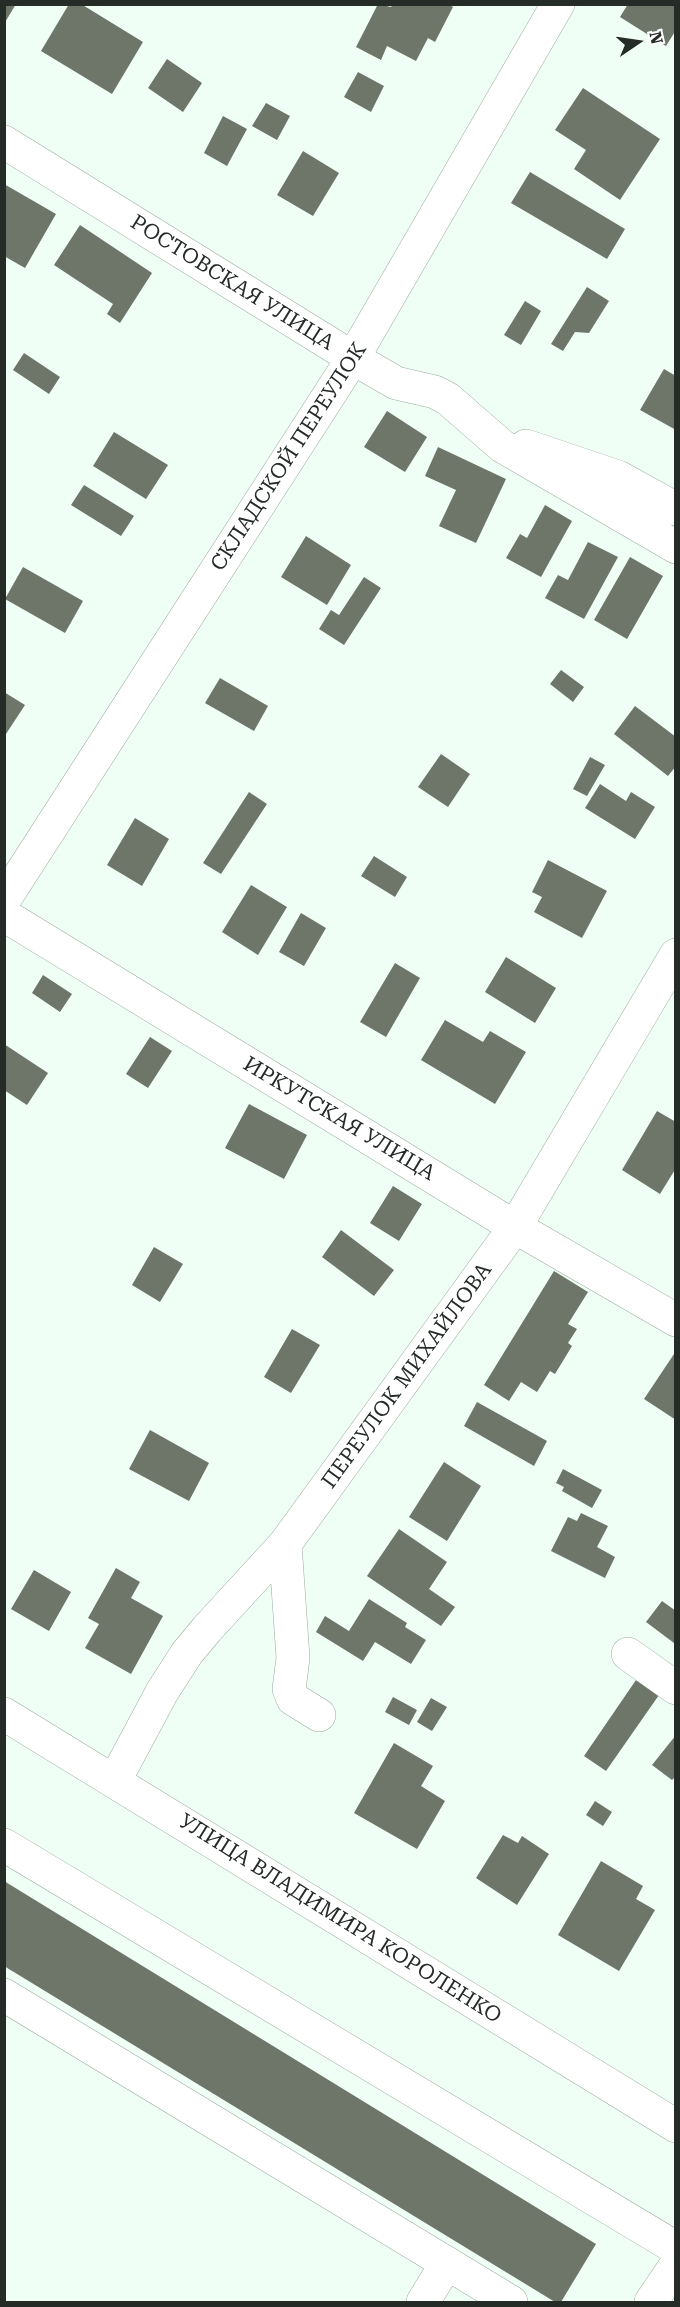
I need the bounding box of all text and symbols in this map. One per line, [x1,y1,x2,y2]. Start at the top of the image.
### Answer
north arrow [608,12,668,72]
text: N [645,30,667,46]
street label: РОСТОВСКАЯ УЛИЦА [126,210,338,356]
street label: СКЛАДСКОЙ ПЕРЕУЛОК [206,338,372,576]
street label: ИРКУТСКАЯ УЛИЦА [238,1052,440,1186]
street label: ПЕРЕУЛОК МИХАЙЛОВА [317,1258,497,1494]
street label: УЛИЦА ВЛАДИМИРА КОРОЛЕНКО [174,1809,506,2029]

